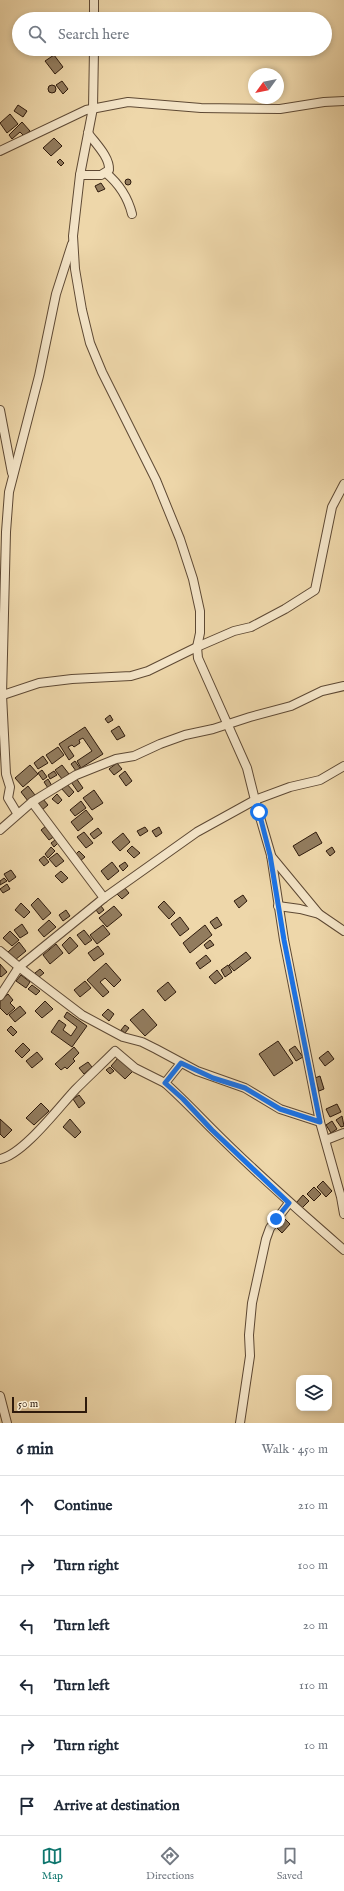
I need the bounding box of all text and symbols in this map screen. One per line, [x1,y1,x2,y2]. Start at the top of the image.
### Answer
search box [12,12,332,56]
icon: search [26,23,48,45]
text: Search here [58,25,129,44]
north arrow [248,68,284,104]
route start [250,803,268,821]
route end [267,1210,285,1228]
map controls [296,1375,332,1411]
button: layers [296,1375,332,1411]
scale bar [12,1395,87,1414]
text: 50 m [18,1397,38,1411]
text: 6 min [16,1439,54,1460]
text: Walk · 450 m [261,1441,328,1458]
icon: ahead [16,1495,38,1517]
text: Continue [54,1496,112,1515]
text: 210 m [298,1497,328,1514]
icon: right [16,1555,38,1577]
text: Turn right [54,1556,119,1575]
text: 100 m [298,1557,328,1574]
icon: left [16,1615,38,1637]
text: Turn left [54,1616,110,1635]
text: 20 m [303,1617,328,1634]
icon: left [16,1675,38,1697]
text: Turn left [54,1676,110,1695]
text: 110 m [299,1677,328,1694]
icon: right [16,1735,38,1757]
text: Turn right [54,1736,119,1755]
text: 10 m [304,1737,328,1754]
icon: arrive [16,1795,38,1817]
text: Arrive at destination [54,1796,180,1815]
tab: Map [41,1845,63,1883]
tab: Directions [146,1845,194,1883]
tab: Saved [277,1845,303,1883]

